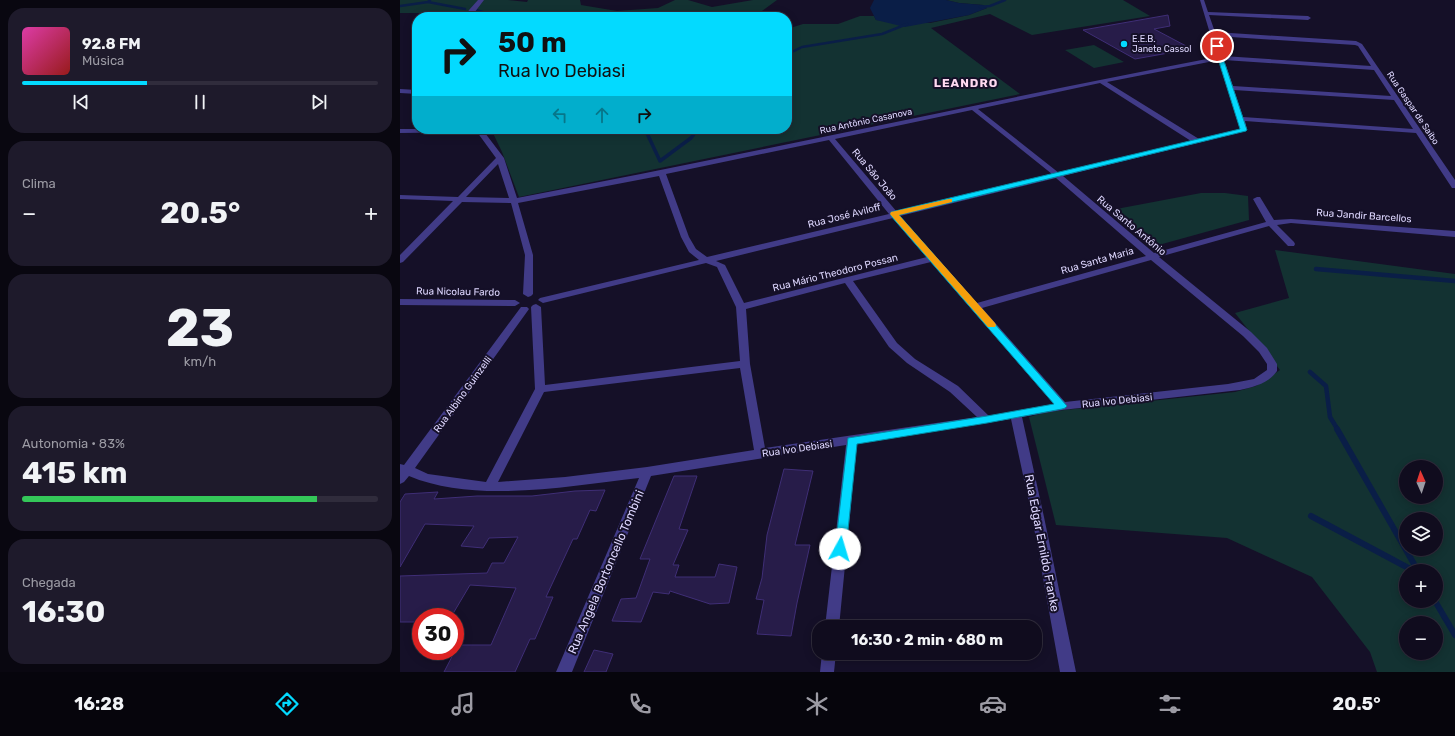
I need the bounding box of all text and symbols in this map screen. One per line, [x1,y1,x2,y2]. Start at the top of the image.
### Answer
text: 50 m [498,26,567,59]
icon: right [432,28,484,80]
pin [1200,29,1234,63]
place label: E.E.B. Janete Cassol [1132,34,1191,54]
text: 92.8 FM [82,35,141,53]
icon: arrive [1206,35,1228,57]
marker: E.E.B. Janete Cassol [1119,39,1129,49]
text: Música [82,53,124,68]
text: Rua Ivo Debiasi [498,60,625,82]
street label: Rua Gaspar de Saibo [1385,70,1441,146]
district label: LEANDRO [934,76,998,90]
icon: previous [70,91,92,113]
icon: pause [189,91,211,113]
icon: next [308,91,330,113]
icon: left [549,104,571,126]
icon: ahead [591,104,613,126]
icon: right [633,104,655,126]
street label: Rua Antônio Casanova [819,106,913,136]
street label: Rua São João [849,146,900,203]
text: Clima [22,176,56,191]
street label: Rua Santo Antônio [1094,193,1169,258]
text: 20.5° [160,195,240,231]
text: − [22,200,36,227]
text: + [364,200,378,227]
street label: Rua José Aviloff [806,201,882,231]
street label: Rua Jandir Barcellos [1316,207,1412,225]
street label: Rua Santa Maria [1059,245,1135,277]
street label: Rua Mário Theodoro Possan [771,252,899,294]
street label: Rua Nicolau Fardo [416,285,500,299]
text: 23 [166,297,234,359]
text: km/h [184,354,216,369]
street label: Rua Albino Guinzelli [431,354,494,435]
street label: Rua Ivo Debiasi [1081,391,1153,411]
text: Autonomia · 83% [22,436,125,451]
street label: Rua Ivo Debiasi [761,438,833,460]
text: 415 km [22,455,127,491]
north arrow [1399,460,1443,504]
map controls [1399,460,1443,660]
street label: Rua Edgar Ernildo Franke [1022,473,1062,613]
street label: Rua Angela Bortoncello Tombini [565,488,647,656]
button: layers [1399,512,1443,556]
position arrow [819,528,861,570]
button: + [1399,564,1443,608]
text: Chegada [22,575,76,590]
text: 16:30 [22,594,105,630]
speed limit sign: 30 [412,608,464,660]
button: − [1399,616,1443,660]
text: 16:30 · 2 min · 680 m [851,631,1003,649]
icon: directions [273,690,301,718]
icon: music [449,690,477,718]
icon: phone [626,690,654,718]
icon: climate [803,690,831,718]
icon: car [979,690,1007,718]
icon: filters [1156,690,1184,718]
text: 16:28 [74,693,124,715]
text: 20.5° [1333,693,1381,715]

